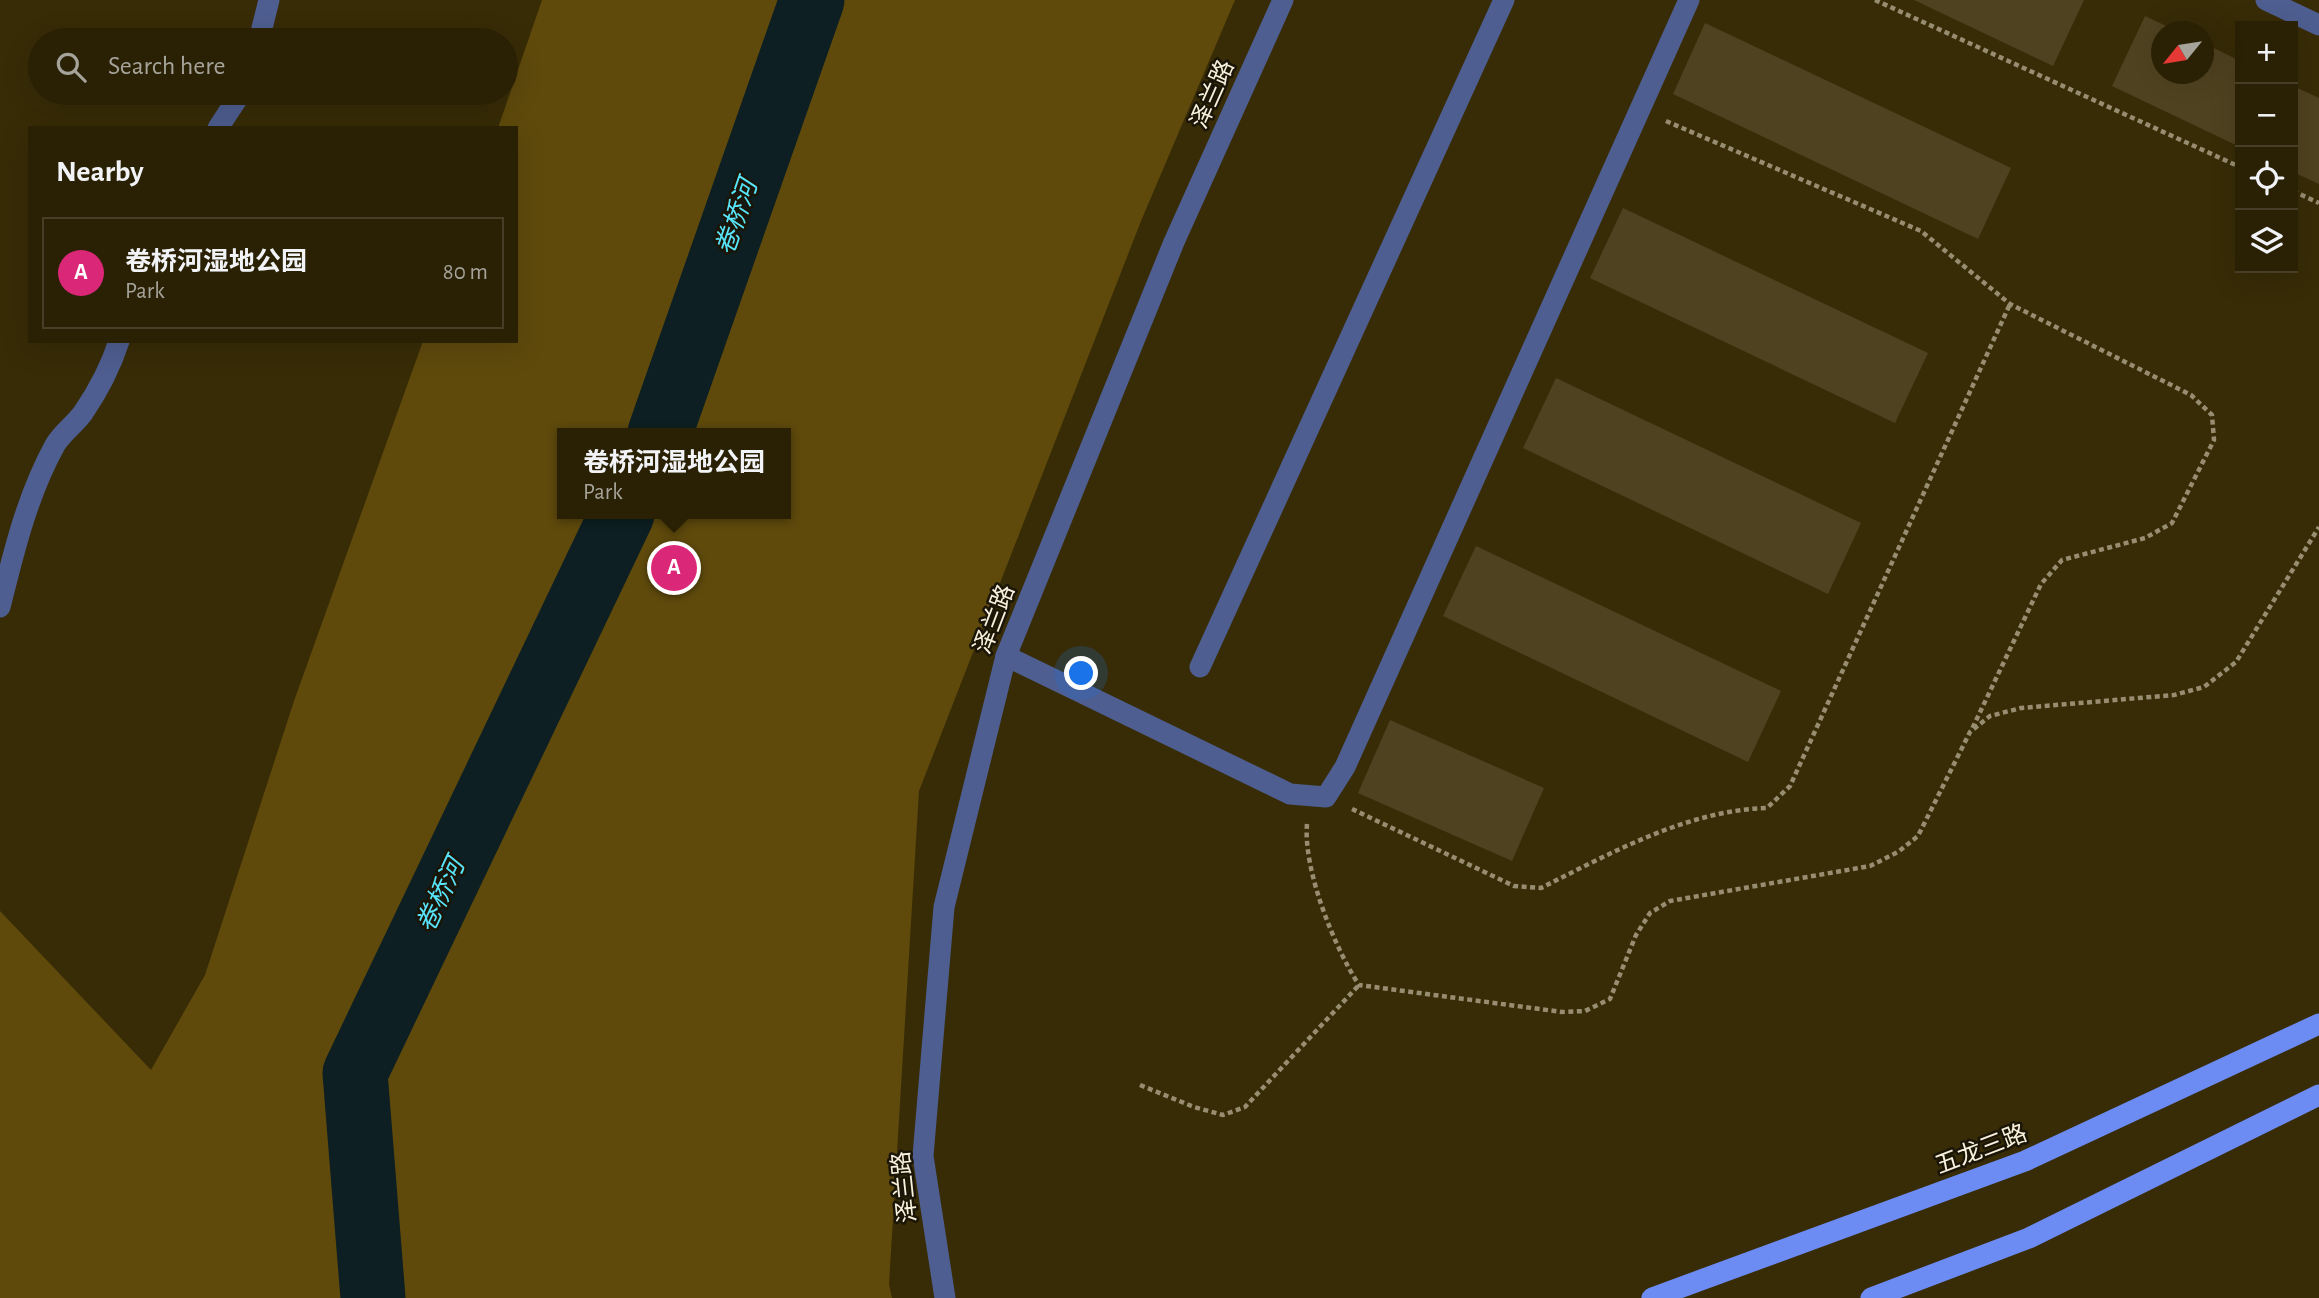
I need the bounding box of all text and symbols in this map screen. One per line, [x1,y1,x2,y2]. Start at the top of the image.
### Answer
north arrow [2151,21,2214,84]
map controls [2235,21,2298,273]
button: + [2235,21,2298,84]
search box [28,28,518,105]
icon: search [52,48,90,86]
text: Search here [108,53,226,79]
street label: 泽兰路 [1185,56,1239,132]
button: − [2235,84,2298,147]
button: locate [2235,147,2298,210]
text: Nearby [56,157,144,187]
water label: 卷桥河 [711,171,764,258]
button: layers [2235,210,2298,273]
text: 卷桥河湿地公园 [125,249,307,275]
text: A [74,261,88,284]
text: 80 m [443,261,488,284]
text: Park [125,280,165,303]
popup [557,428,791,519]
text: 卷桥河湿地公园 [583,450,765,476]
text: Park [583,481,623,504]
pin: A [651,542,697,594]
street label: 泽兰路 [969,581,1019,657]
your location [1064,656,1098,690]
water label: 卷桥河 [412,850,471,936]
street label: 五龙三路 [1932,1120,2030,1178]
street label: 泽兰路 [887,1150,921,1224]

